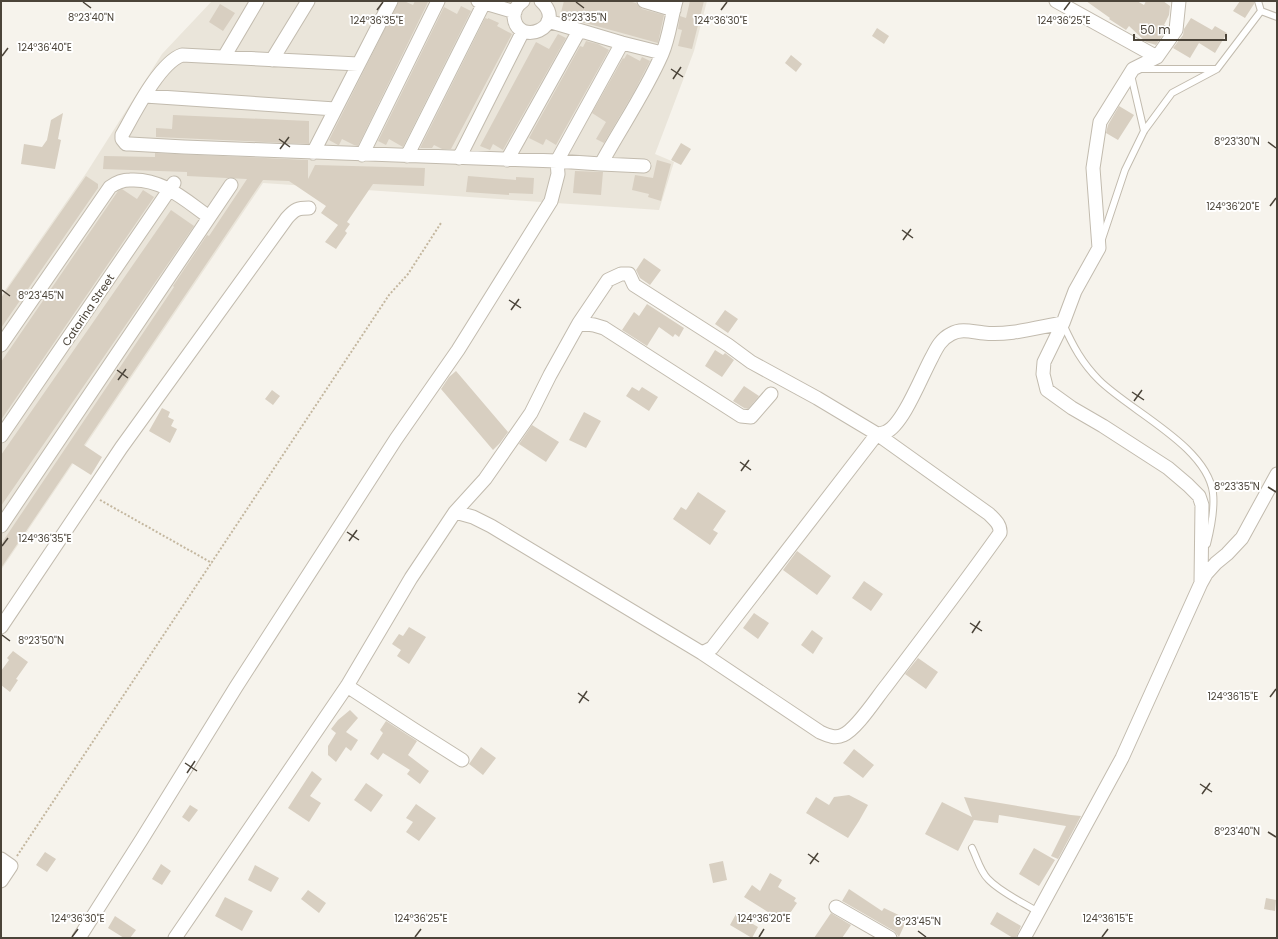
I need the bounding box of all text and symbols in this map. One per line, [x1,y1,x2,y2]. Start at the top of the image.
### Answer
text: 8°23'40"N [68,10,114,25]
text: 8°23'35"N [561,10,607,25]
text: 124°36'35"E [350,13,404,28]
text: 124°36'30"E [694,13,748,28]
text: 124°36'25"E [1037,13,1091,28]
scale bar [1134,16,1226,42]
text: 50 m [1140,21,1171,38]
text: 124°36'40"E [18,40,72,55]
text: 8°23'30"N [1214,134,1260,149]
text: 124°36'20"E [1206,199,1260,214]
street label: Catarina Street [58,271,118,349]
text: 8°23'45"N [18,288,64,303]
text: 8°23'35"N [1214,479,1260,494]
text: 124°36'35"E [18,531,72,546]
text: 8°23'50"N [18,633,64,648]
text: 124°36'15"E [1208,689,1258,704]
text: 8°23'40"N [1214,824,1260,839]
text: 124°36'30"E [51,911,105,926]
text: 124°36'25"E [394,911,448,926]
text: 124°36'20"E [737,911,791,926]
text: 124°36'15"E [1083,911,1133,926]
text: 8°23'45"N [895,914,941,929]

